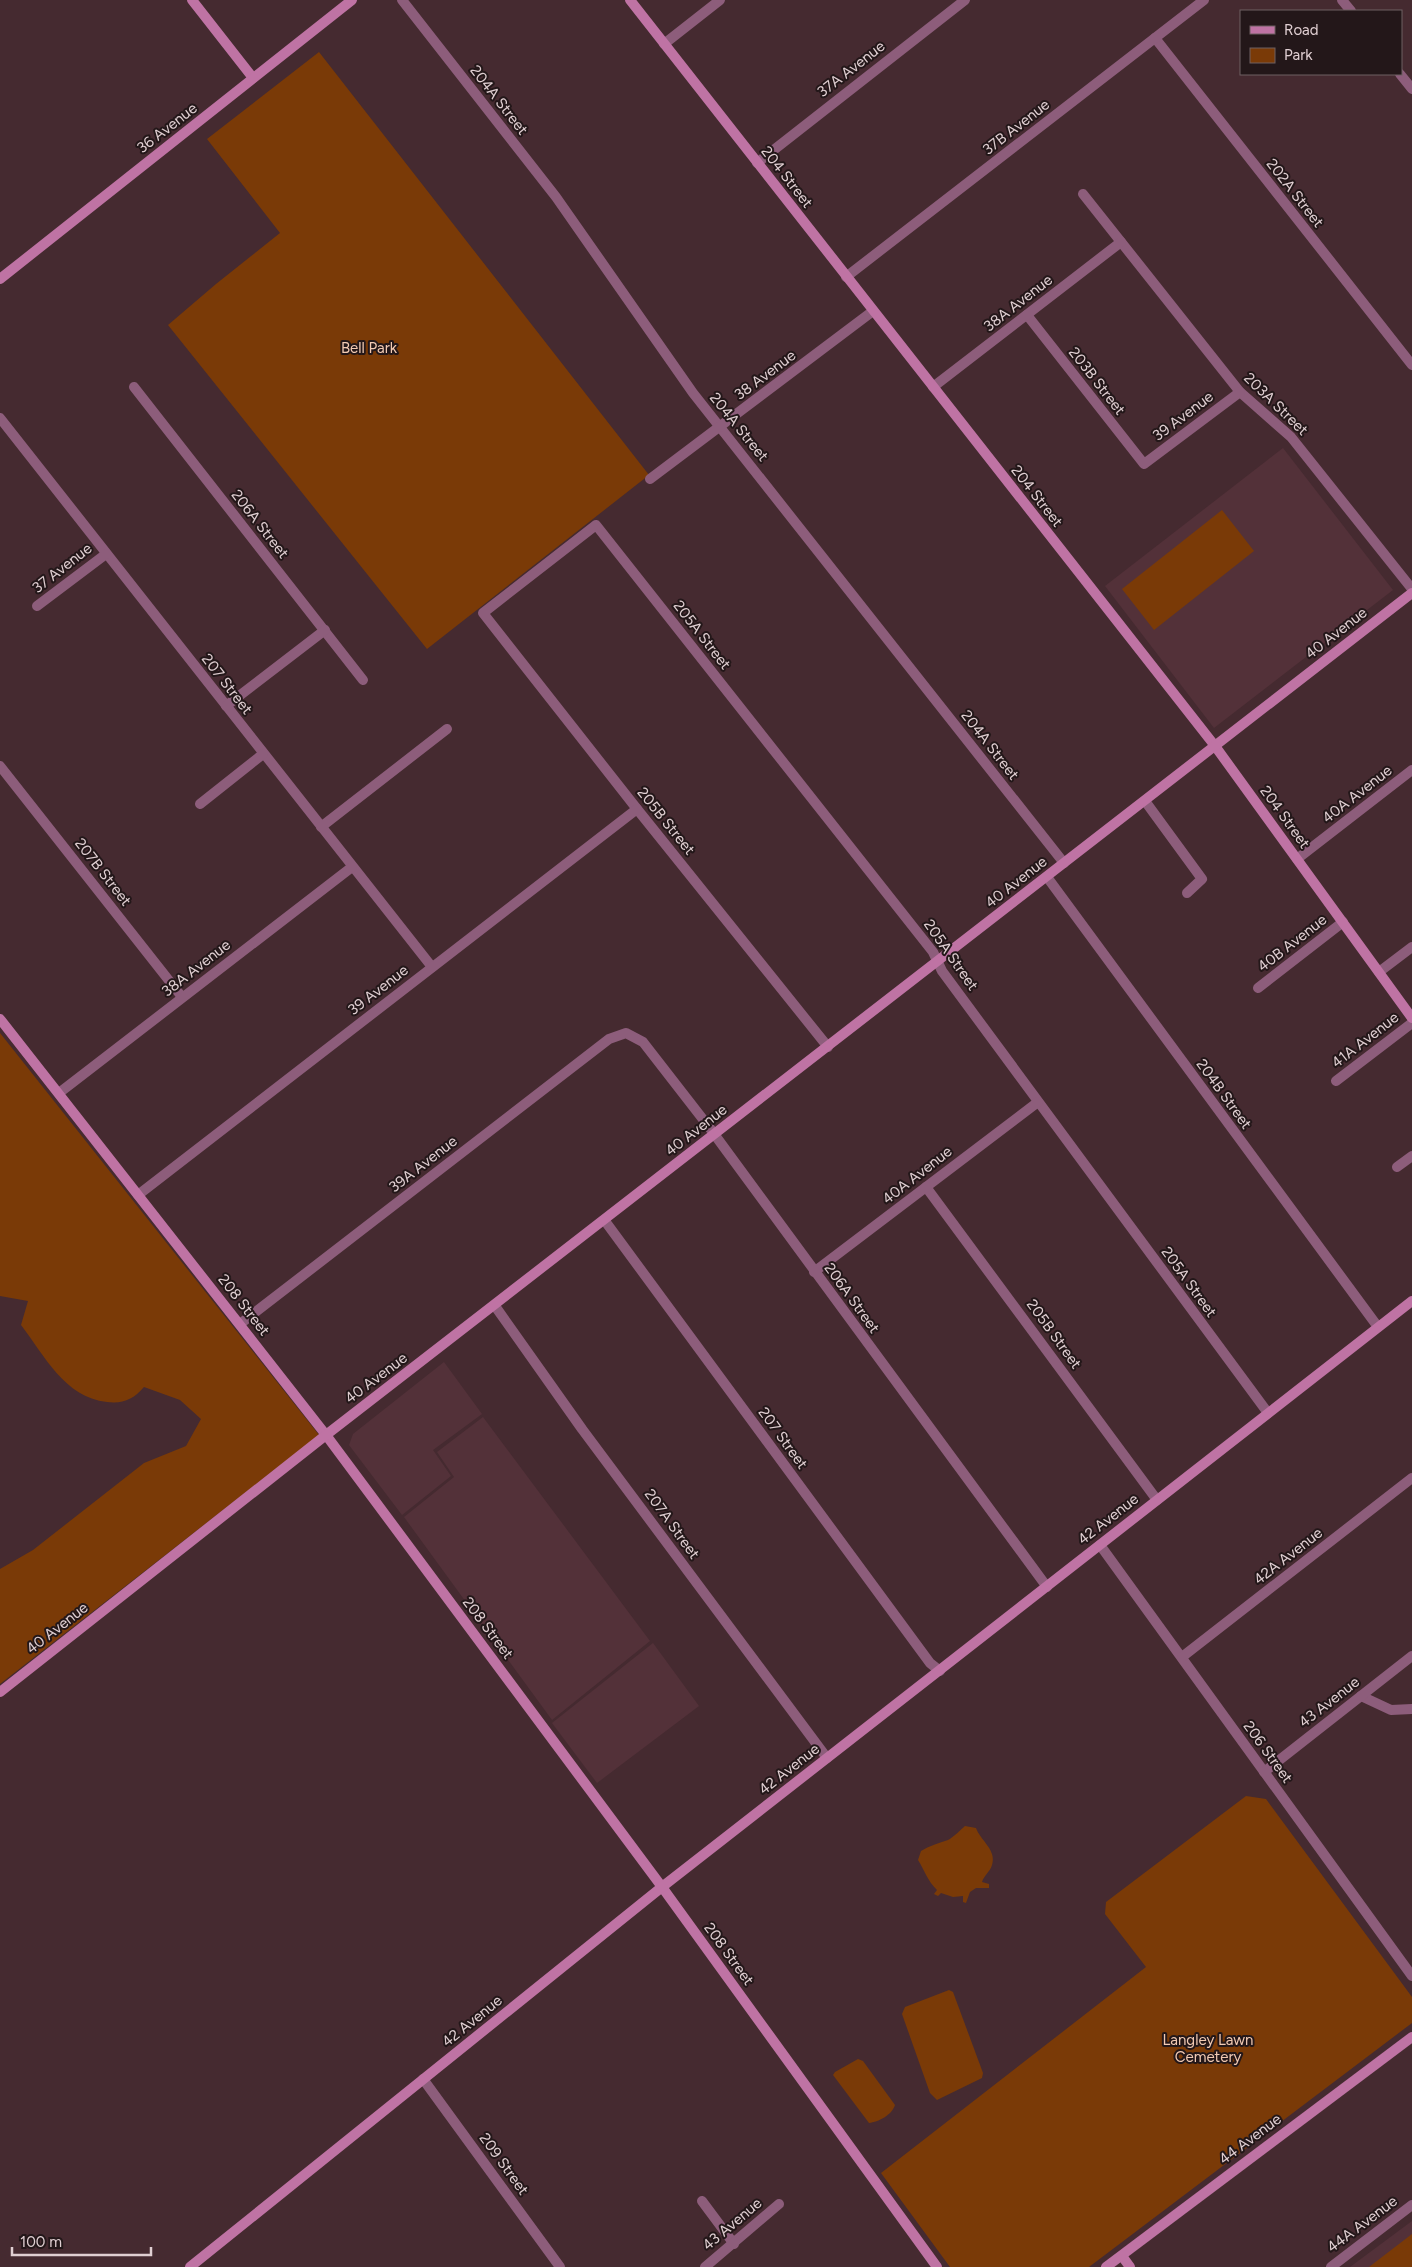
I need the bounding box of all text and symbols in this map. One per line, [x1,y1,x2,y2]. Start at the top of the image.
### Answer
legend [1240,10,1402,75]
text: Road [1284,21,1319,39]
street label: 37A Avenue [814,37,888,101]
text: Park [1284,46,1313,64]
street label: 204A Street [466,62,532,139]
street label: 37B Avenue [979,95,1053,159]
street label: 36 Avenue [133,99,201,157]
street label: 204 Street [757,143,817,212]
street label: 202A Street [1263,155,1328,231]
street label: 38A Avenue [980,271,1056,335]
park label: Bell Park [341,339,398,357]
street label: 203B Street [1065,344,1129,419]
street label: 38 Avenue [731,346,799,404]
street label: 203A Street [1240,369,1312,439]
street label: 39 Avenue [1149,387,1217,445]
street label: 204A Street [706,389,772,465]
street label: 204 Street [1007,462,1067,531]
street label: 206A Street [228,486,293,562]
street label: 37 Avenue [29,539,95,597]
street label: 205A Street [670,597,735,673]
street label: 40 Avenue [1302,603,1370,663]
street label: 207 Street [198,650,256,718]
street label: 204A Street [957,707,1023,784]
street label: 40A Avenue [1319,761,1395,827]
street label: 204 Street [1256,782,1314,852]
street label: 205B Street [633,784,699,859]
street label: 207B Street [71,835,135,910]
street label: 40 Avenue [982,852,1050,912]
street label: 40B Avenue [1254,911,1330,975]
street label: 205A Street [920,916,982,994]
street label: 38A Avenue [158,936,234,1000]
street label: 39 Avenue [344,961,412,1019]
street label: 41A Avenue [1328,1008,1402,1072]
street label: 204B Street [1193,1055,1256,1133]
street label: 40 Avenue [662,1100,730,1160]
street label: 39A Avenue [385,1132,461,1196]
street label: 40A Avenue [879,1142,955,1208]
street label: 205A Street [1157,1243,1221,1321]
street label: 206A Street [821,1259,884,1337]
street label: 208 Street [214,1271,274,1340]
street label: 205B Street [1023,1296,1085,1373]
street label: 40 Avenue [341,1349,411,1407]
street label: 207 Street [755,1404,812,1473]
street label: 207A Street [641,1486,704,1563]
street label: 42 Avenue [1074,1490,1142,1548]
street label: 42A Avenue [1250,1524,1326,1588]
street label: 208 Street [459,1593,517,1663]
street label: 40 Avenue [23,1598,91,1658]
street label: 43 Avenue [1295,1673,1363,1731]
street label: 206 Street [1239,1718,1297,1787]
street label: 42 Avenue [755,1740,823,1798]
street label: 208 Street [700,1919,758,1989]
street label: 42 Avenue [438,1991,506,2051]
park label: Langley Lawn Cemetery [1163,2031,1253,2066]
street label: 44 Avenue [1215,2110,1285,2168]
street label: 209 Street [475,2130,533,2199]
street label: 44A Avenue [1323,2192,1401,2256]
street label: 43 Avenue [699,2194,765,2254]
scale bar [12,2224,151,2256]
text: 100 m [20,2233,62,2251]

